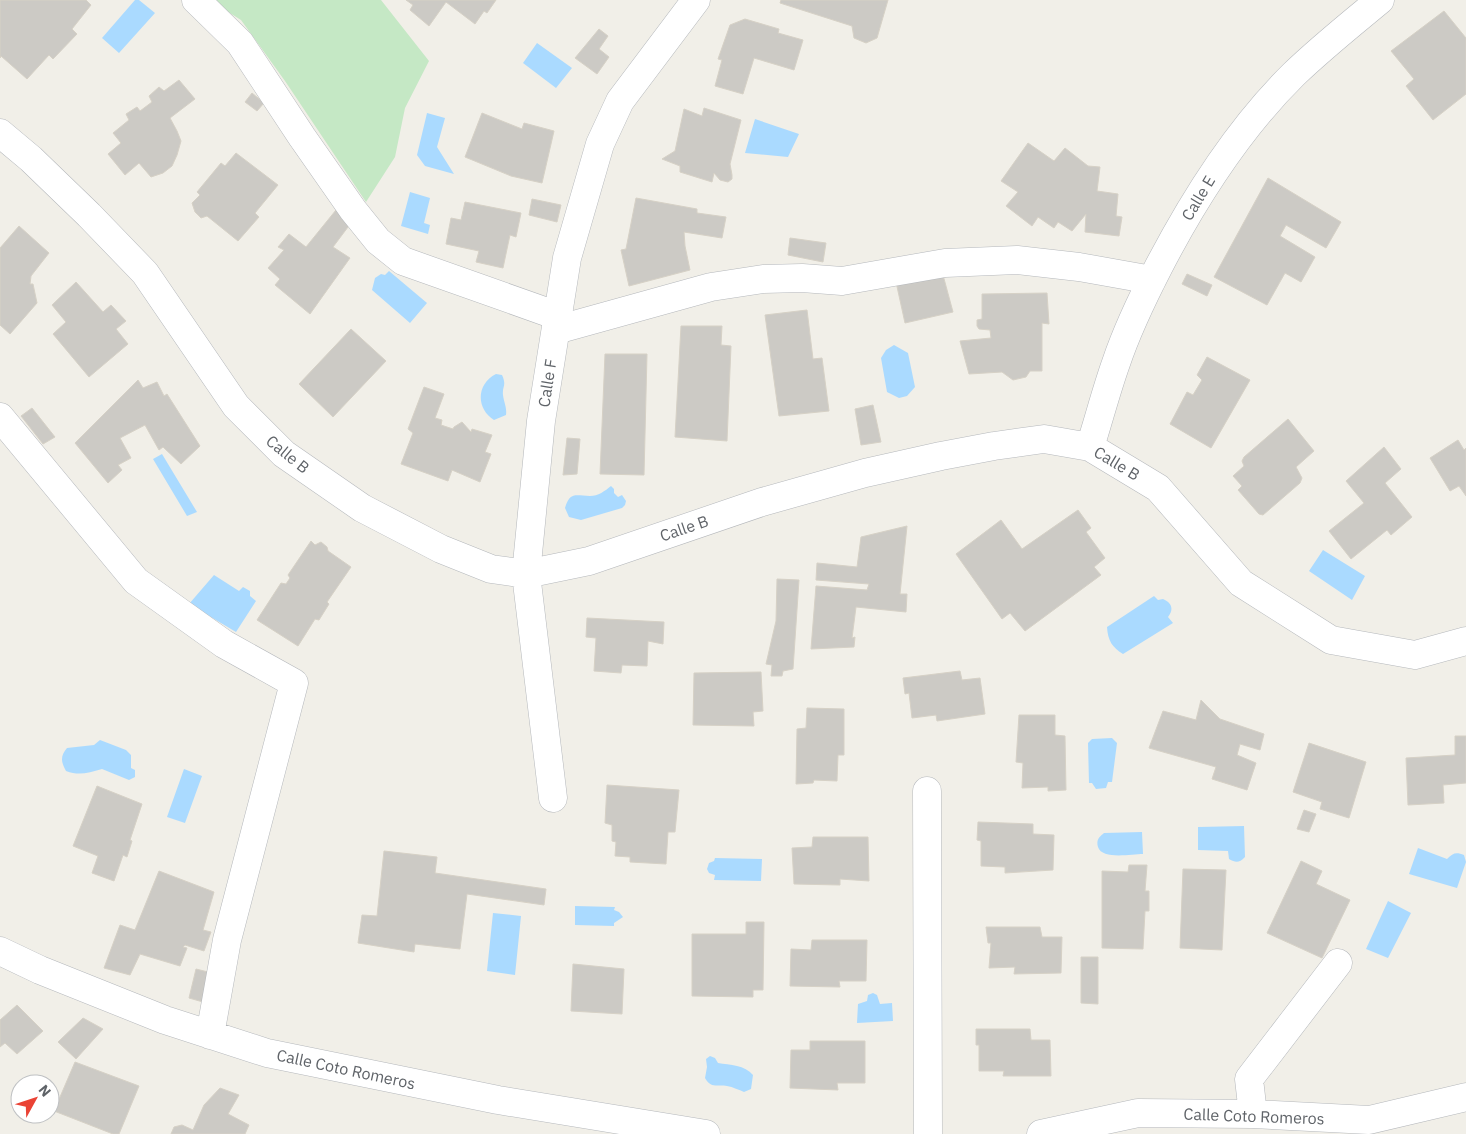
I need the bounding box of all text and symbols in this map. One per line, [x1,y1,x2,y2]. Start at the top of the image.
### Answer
street label: Calle E [1177,172,1219,224]
street label: Calle F [533,357,561,409]
street label: Calle B [262,430,314,478]
street label: Calle B [1090,442,1144,484]
street label: Calle B [657,510,711,546]
street label: Calle Coto Romeros [275,1045,417,1093]
north arrow [10,1074,60,1124]
text: N [35,1081,55,1100]
street label: Calle Coto Romeros [1183,1104,1325,1128]

